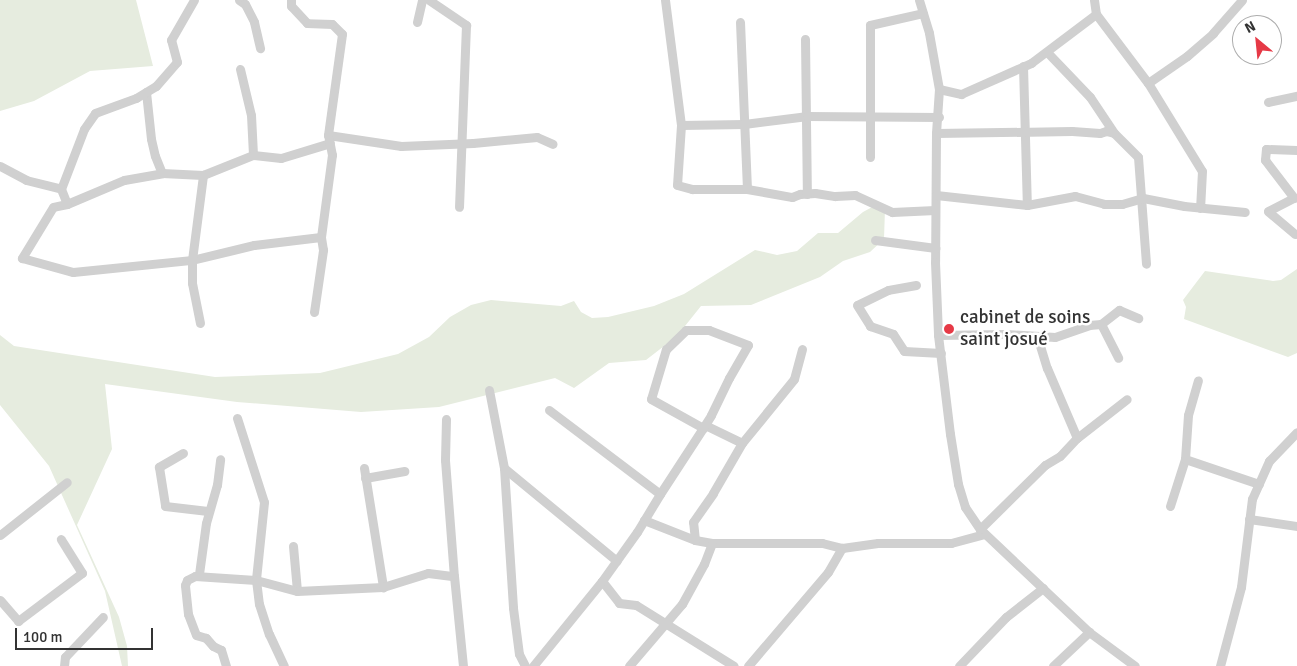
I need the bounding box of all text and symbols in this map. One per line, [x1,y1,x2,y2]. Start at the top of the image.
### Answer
north arrow [1232,15,1282,65]
text: N [1242,17,1258,37]
place label: cabinet de soins saint josué [960,307,1090,351]
marker: cabinet de soins saint josué [942,322,956,336]
scale bar [18,618,155,650]
text: 100 m [23,628,63,646]

